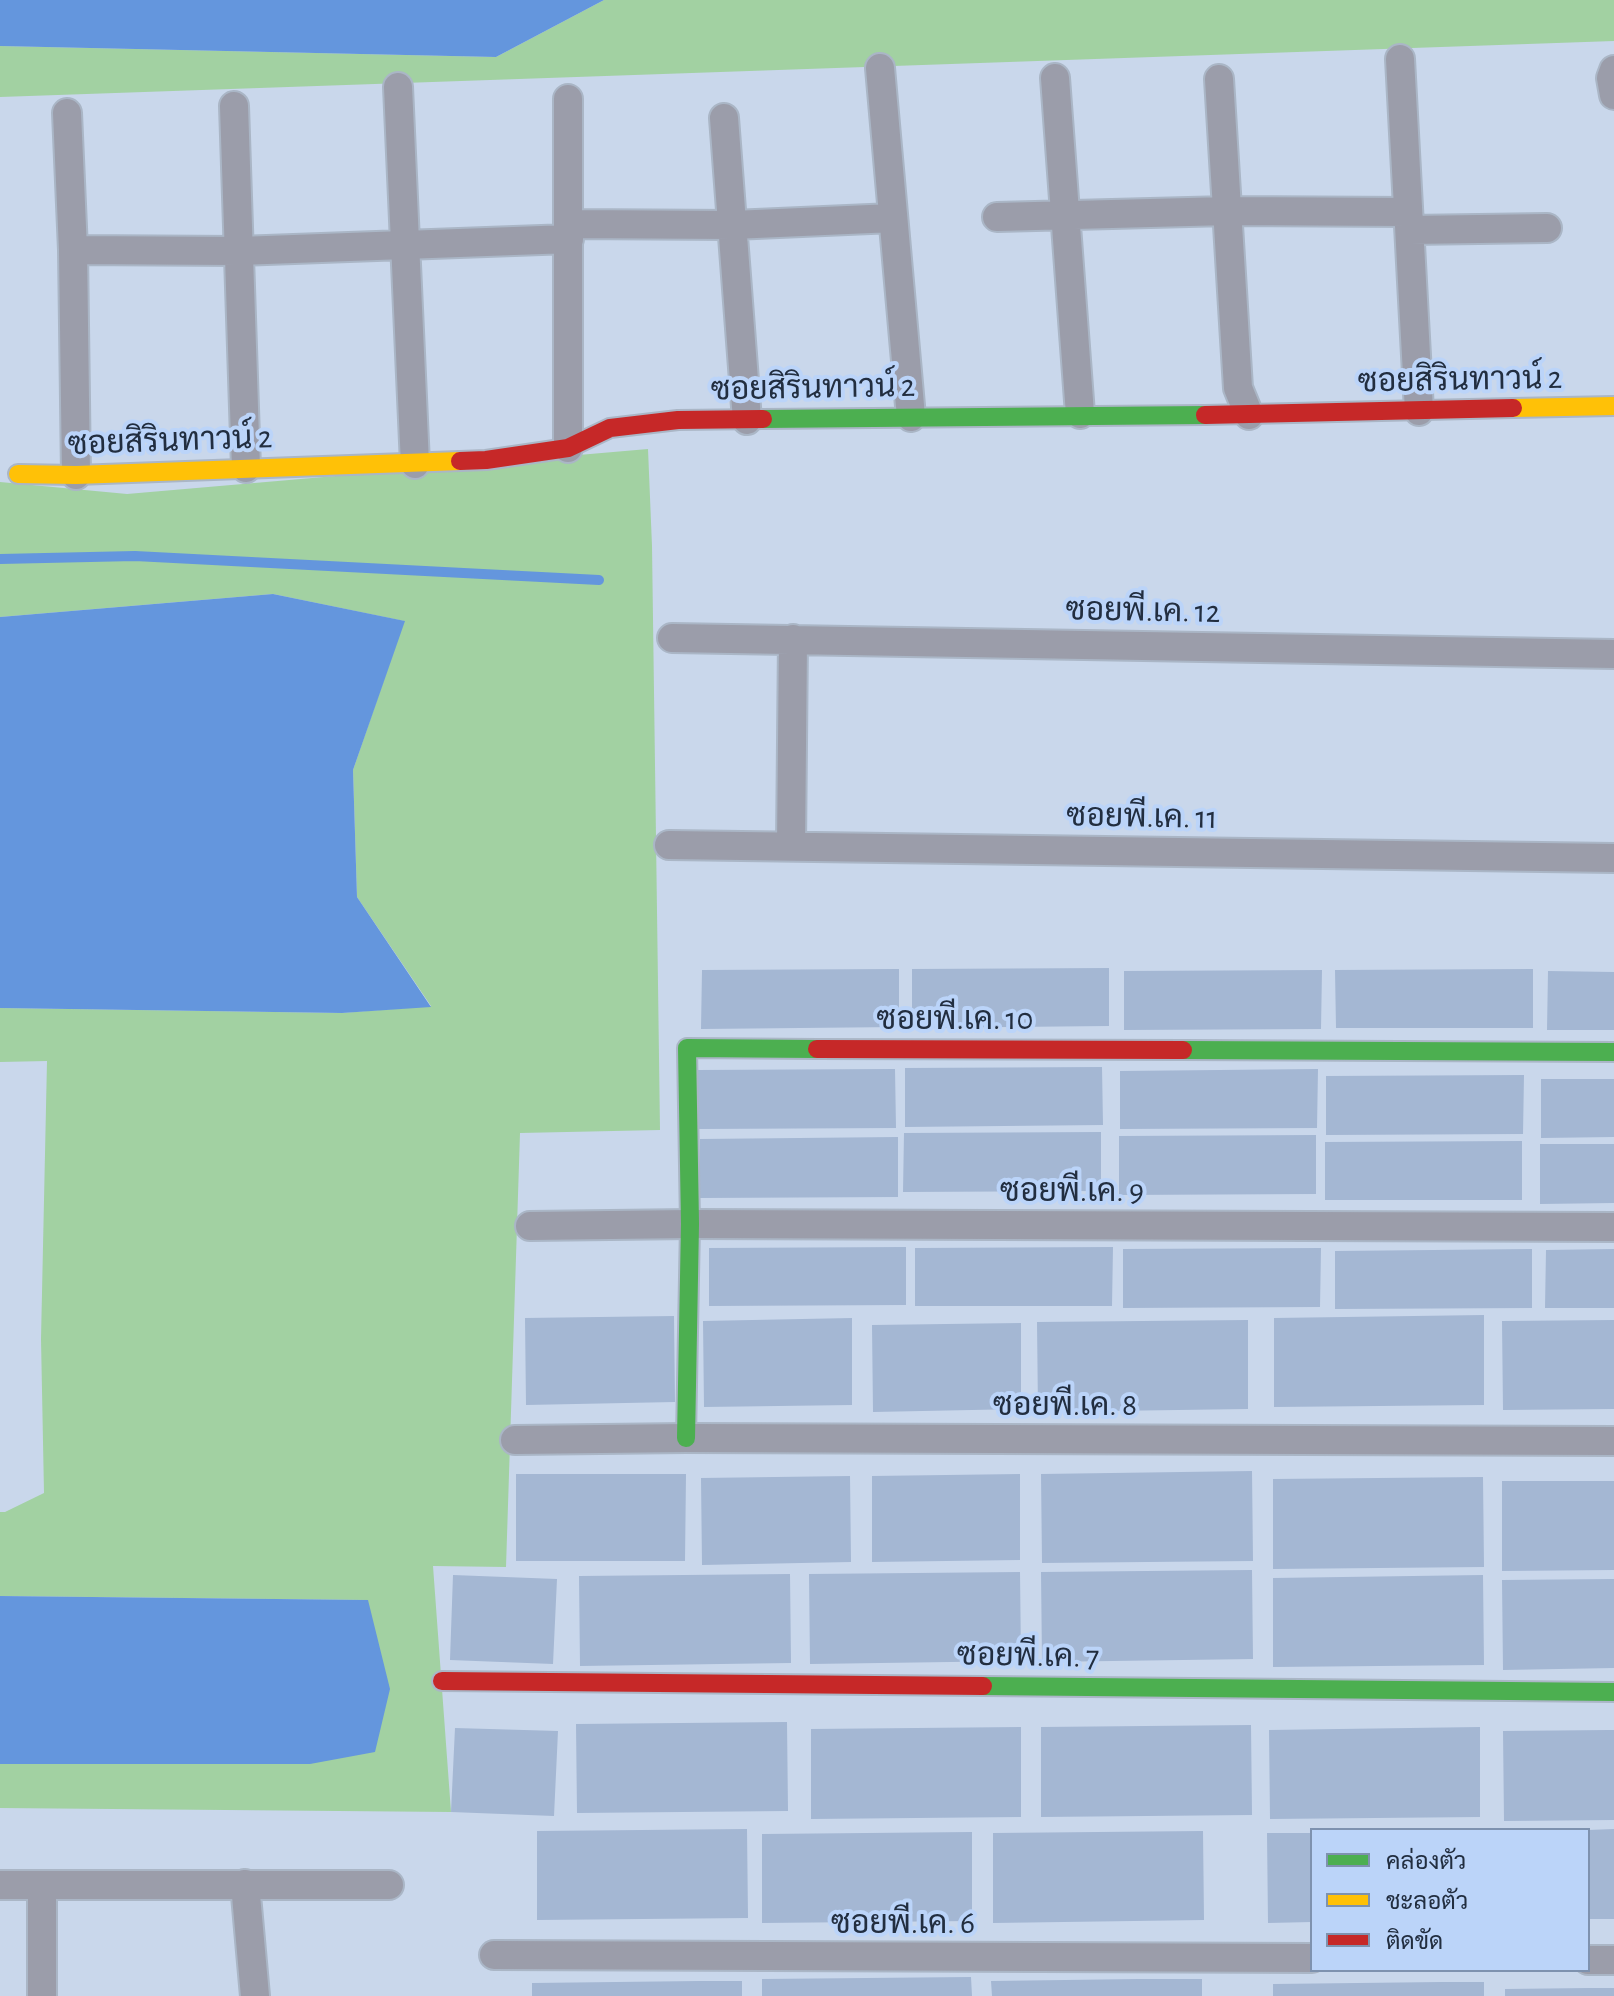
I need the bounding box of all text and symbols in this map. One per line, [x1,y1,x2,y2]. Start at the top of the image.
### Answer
street label: ซอยสิรินทาวน์ 2 [1357,359,1563,401]
street label: ซอยสิรินทาวน์ 2 [710,367,916,409]
street label: ซอยสิรินทาวน์ 2 [67,418,273,464]
street label: ซอยพี.เค. 12 [1065,590,1221,632]
street label: ซอยพี.เค. 11 [1066,796,1218,838]
street label: ซอยพี.เค. 10 [877,1000,1033,1038]
street label: ซอยพี.เค. 9 [1000,1172,1144,1210]
street label: ซอยพี.เค. 8 [993,1386,1137,1424]
street label: ซอยพี.เค. 7 [957,1636,1099,1676]
legend [1310,1828,1590,1972]
text: คล่องตัว [1386,1850,1466,1874]
text: ชะลอตัว [1386,1890,1468,1914]
street label: ซอยพี.เค. 6 [831,1904,975,1942]
text: ติดขัด [1386,1930,1443,1954]

